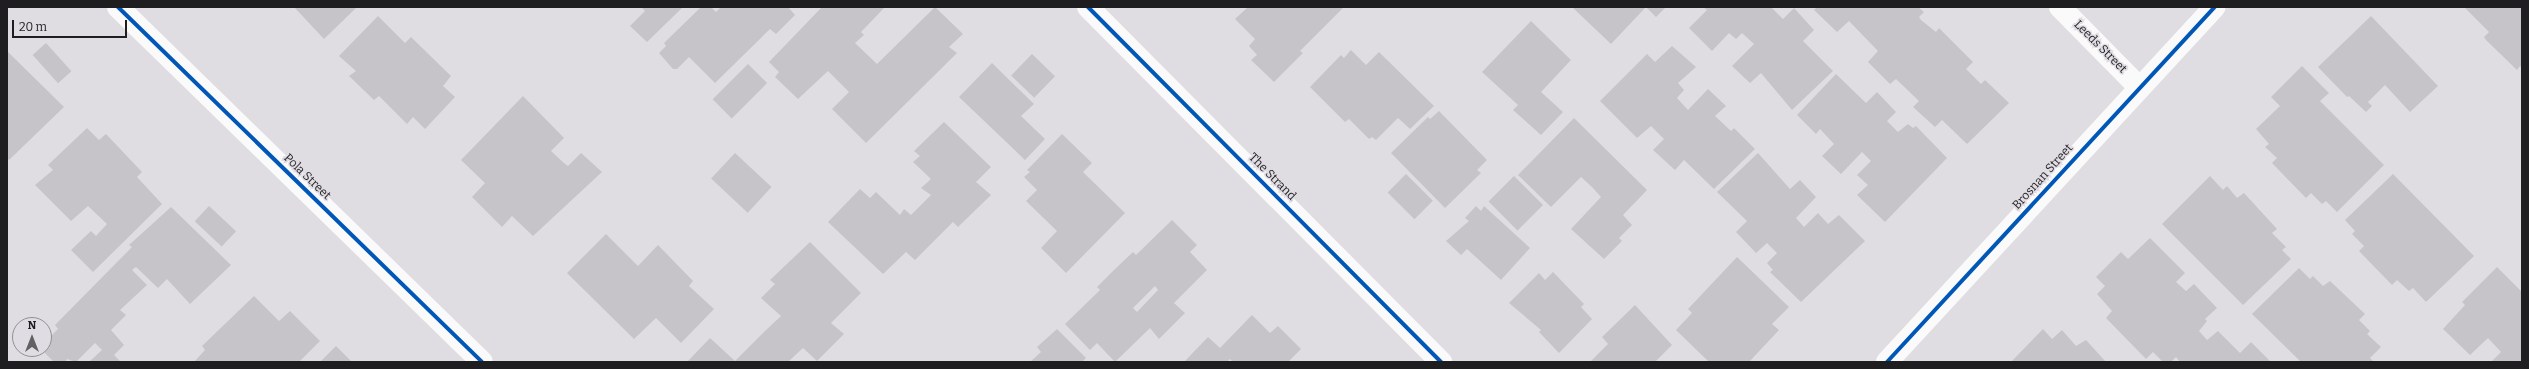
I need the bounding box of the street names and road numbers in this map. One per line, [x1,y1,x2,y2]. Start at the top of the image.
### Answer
street label: Leeds Street [2071,18,2129,76]
street label: Brosnan Street [2010,141,2076,213]
street label: The Strand [1245,150,1299,204]
street label: Pola Street [280,151,334,203]

